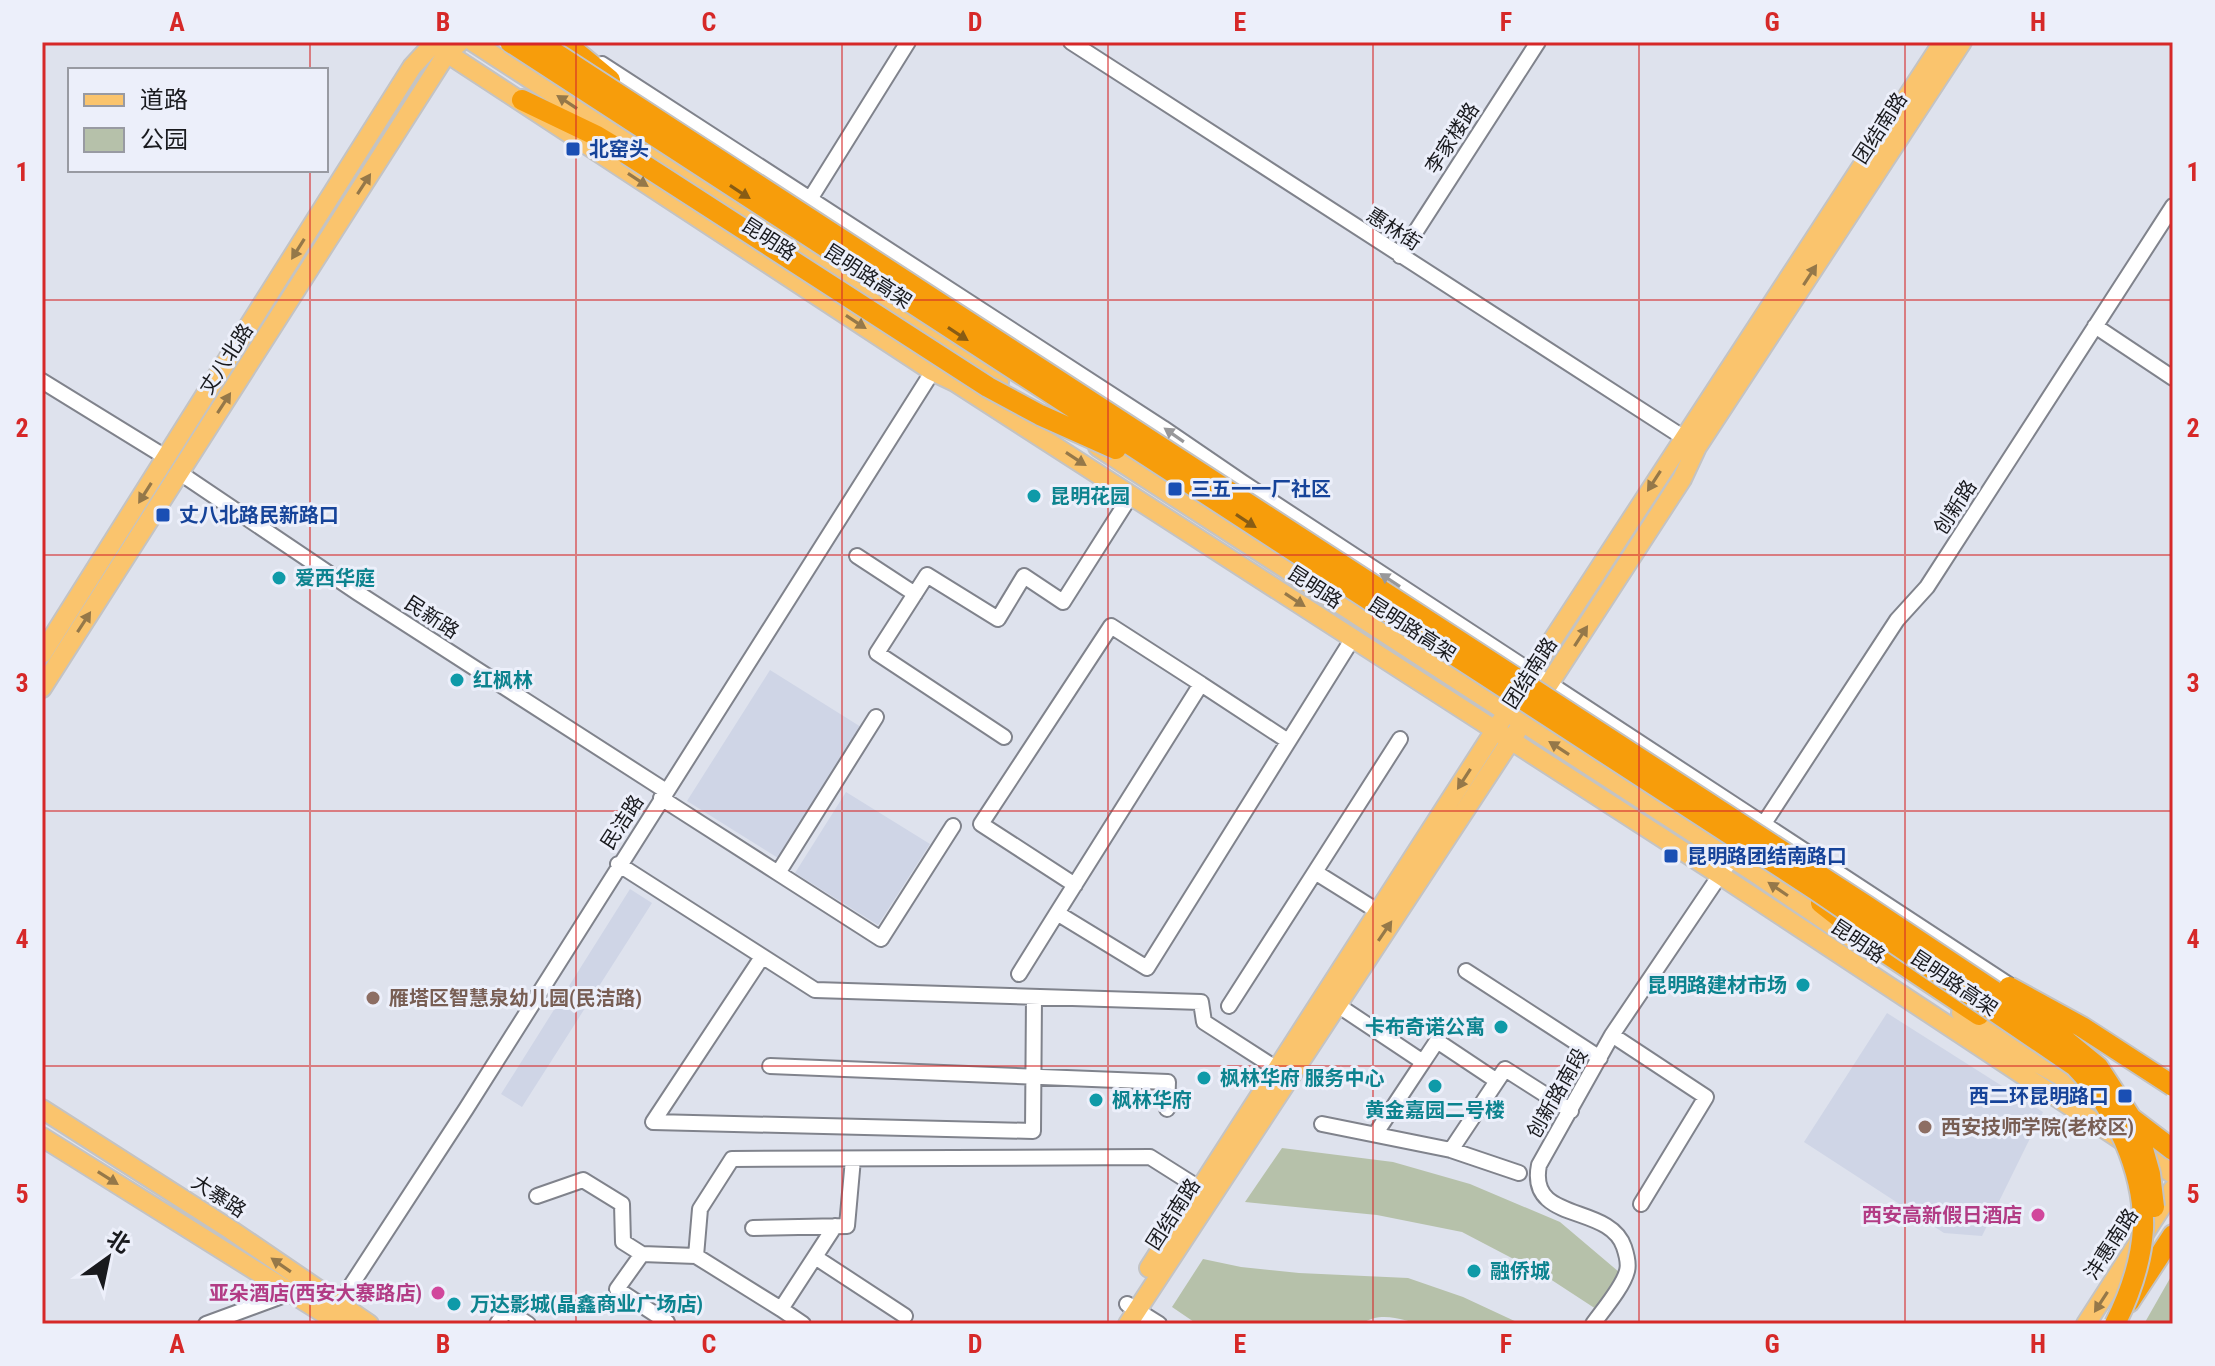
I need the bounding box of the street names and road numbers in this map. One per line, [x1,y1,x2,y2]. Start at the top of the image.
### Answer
street label: 团结南路 [1848,88,1912,168]
street label: 李家楼路 [1420,98,1484,178]
street label: 惠林街 [1362,203,1426,255]
street label: 昆明路 [737,213,801,265]
street label: 昆明路高架 [820,239,916,313]
street label: 丈八北路 [194,319,258,399]
street label: 创新路 [1929,475,1981,539]
street label: 昆明路 [1283,561,1347,613]
street label: 民新路 [400,591,464,643]
street label: 昆明路高架 [1364,592,1460,666]
street label: 团结南路 [1498,633,1562,713]
street label: 民洁路 [596,790,648,854]
street label: 昆明路 [1826,914,1890,968]
street label: 昆明路高架 [1906,945,2002,1021]
street label: 创新路南段 [1522,1044,1592,1142]
street label: 大寨路 [187,1170,251,1222]
street label: 团结南路 [1141,1174,1205,1254]
street label: 沣惠南路 [2079,1204,2143,1284]

